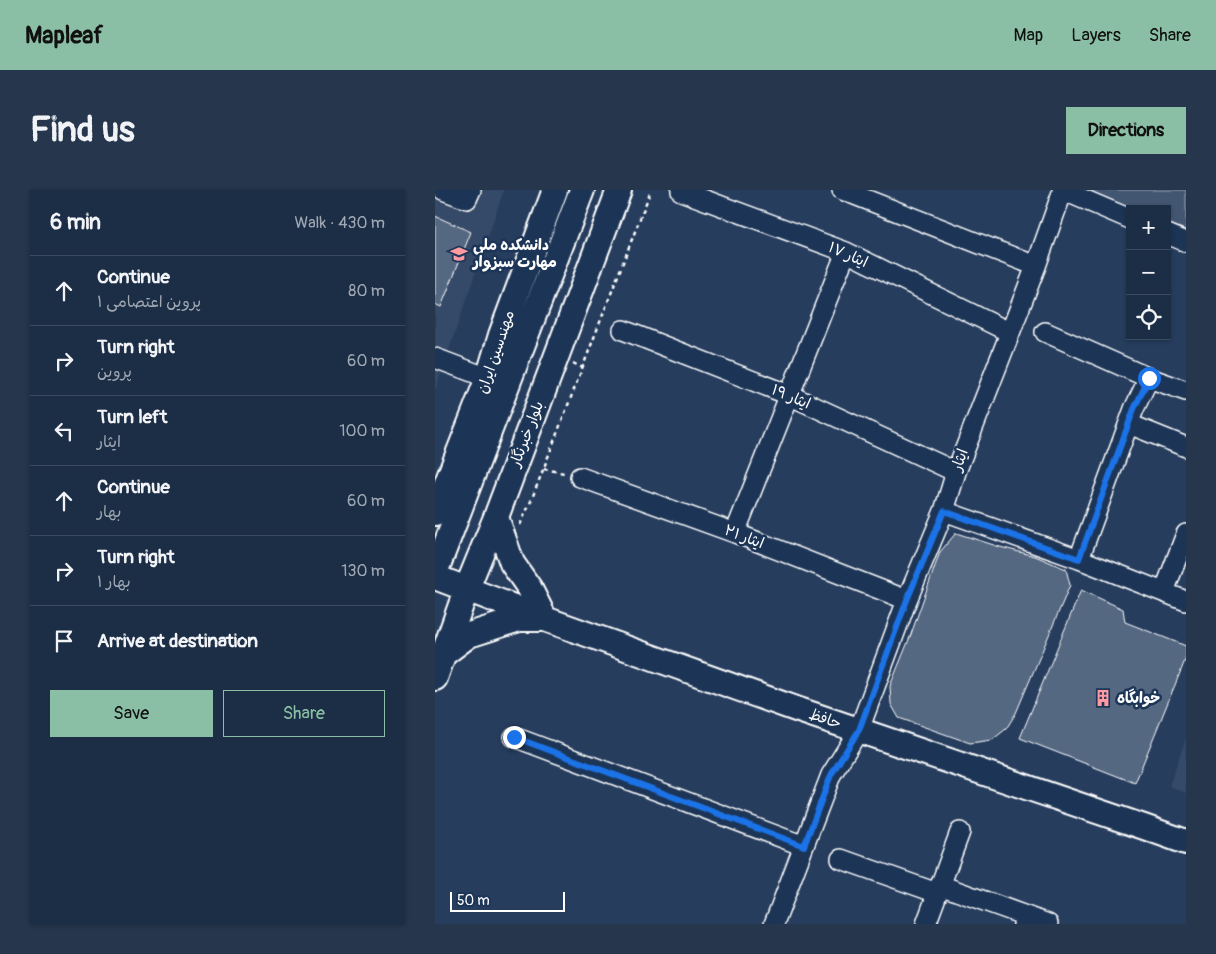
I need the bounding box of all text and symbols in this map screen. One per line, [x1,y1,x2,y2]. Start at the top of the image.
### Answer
text: Mapleaf [25,21,103,50]
text: Map [1014,24,1043,47]
text: Layers [1071,24,1121,47]
text: Share [1149,24,1191,47]
button: Directions [1066,107,1186,154]
text: Find us [30,108,135,152]
map controls [1126,205,1171,340]
button: + [1126,205,1171,250]
text: 6 min [50,209,101,236]
text: Walk · 430 m [294,213,385,233]
place label: دانشکده ملی مهارت سبزوار [471,236,557,272]
street label: ایثار ۱۷ [825,238,871,272]
school or university icon: دانشکده ملی مهارت سبزوار [449,244,469,264]
button: − [1126,250,1171,295]
text: Continue [97,265,170,289]
icon: ahead [50,277,78,305]
text: 80 m [348,281,385,301]
text: پروین اعتصامی ۱ [97,292,201,312]
button: locate [1126,295,1171,340]
street label: مهندسین ایران [473,308,519,396]
text: Turn right [97,335,175,359]
icon: right [50,347,78,375]
text: 60 m [347,351,385,371]
text: پروین [97,362,132,382]
route start [1138,367,1161,390]
street label: ایثار ۱۹ [769,380,813,414]
street label: بلوار خبرنگار [505,398,548,471]
text: Turn left [97,405,167,429]
icon: left [50,417,78,445]
text: 100 m [339,421,385,441]
text: ایثار [97,432,121,452]
street label: ایثار [947,446,973,475]
text: Continue [97,475,170,499]
icon: ahead [50,487,78,515]
text: 60 m [347,491,385,511]
text: بهار [97,502,121,522]
street label: ایثار ۲۱ [721,521,767,553]
text: Turn right [97,545,175,569]
icon: right [50,557,78,585]
text: 130 m [341,561,385,581]
text: بهار ۱ [97,572,131,592]
icon: arrive [50,627,78,655]
text: Arrive at destination [97,629,258,653]
building icon: خوابگاه [1093,688,1113,708]
place label: خوابگاه [1117,688,1160,708]
button: Save [50,690,213,737]
button: Share [223,690,385,737]
street label: حافظ [806,705,844,733]
route end [503,726,526,749]
scale bar [450,889,565,912]
text: 50 m [457,892,490,909]

